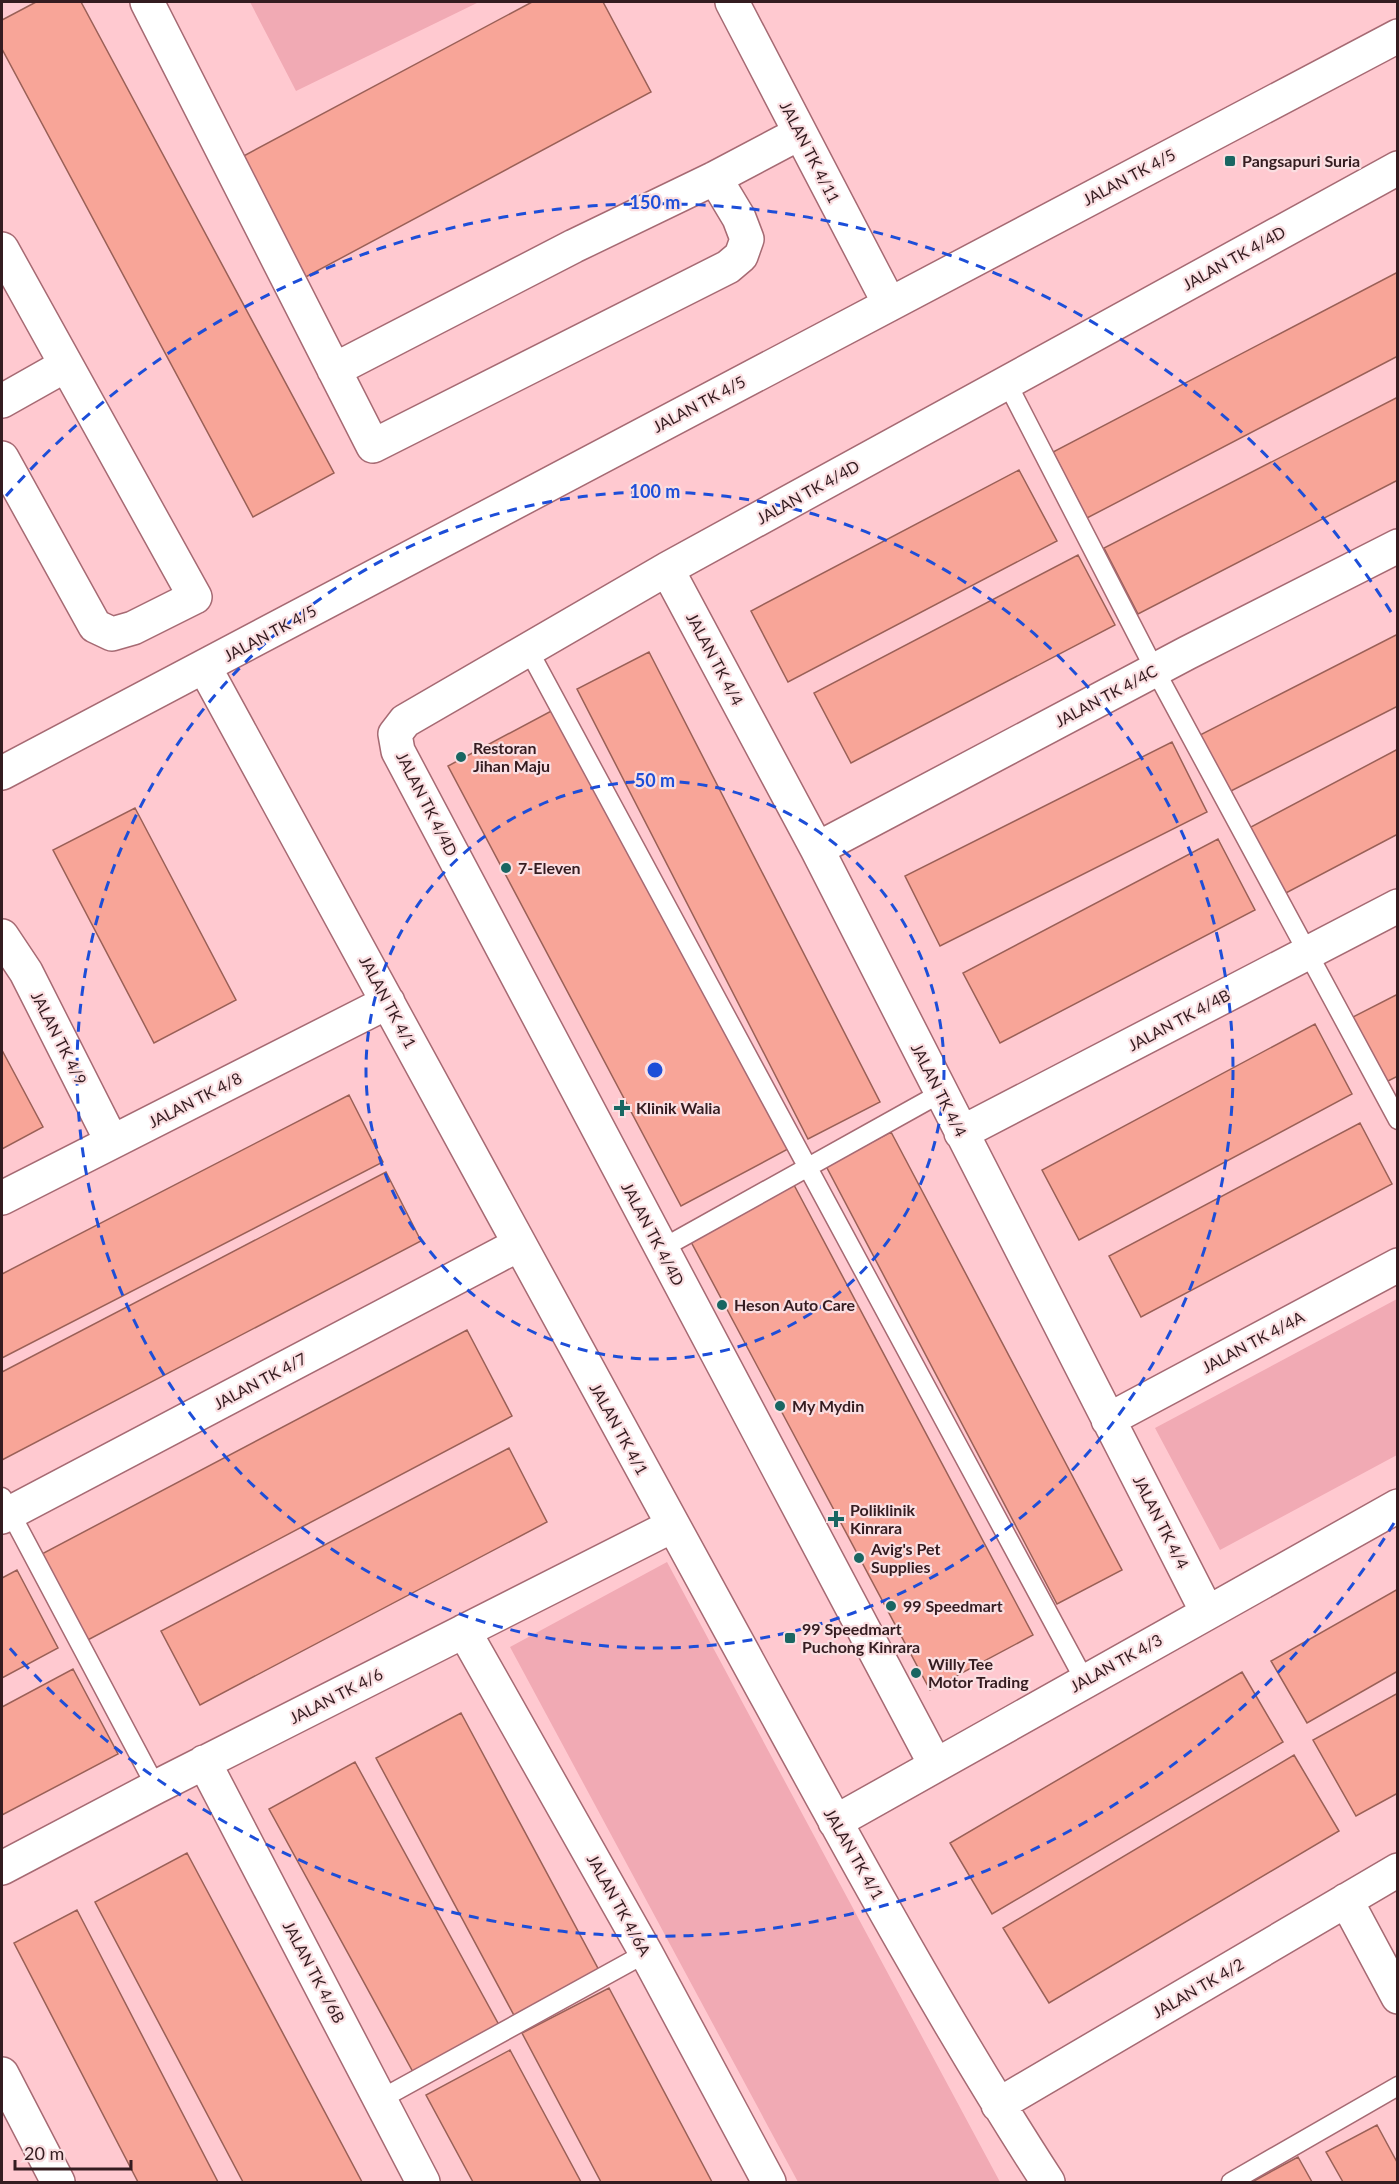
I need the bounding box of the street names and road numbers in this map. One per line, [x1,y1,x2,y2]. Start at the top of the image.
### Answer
street label: JALAN TK 4/11 [777,98,844,206]
street label: JALAN TK 4/5 [1079,144,1178,209]
street label: JALAN TK 4/4D [1179,222,1288,294]
street label: JALAN TK 4/5 [649,371,748,436]
street label: JALAN TK 4/4D [753,456,862,528]
street label: JALAN TK 4/5 [220,600,319,665]
street label: JALAN TK 4/4 [683,609,748,708]
street label: JALAN TK 4/4C [1051,661,1160,730]
street label: JALAN TK 4/4D [393,748,462,859]
street label: JALAN TK 4/1 [356,952,421,1051]
street label: JALAN TK 4/4B [1125,985,1233,1054]
street label: JALAN TK 4/9 [28,988,91,1088]
street label: JALAN TK 4/4 [908,1040,971,1140]
street label: JALAN TK 4/8 [145,1068,245,1131]
street label: JALAN TK 4/4D [618,1179,689,1289]
street label: JALAN TK 4/4A [1198,1307,1307,1376]
street label: JALAN TK 4/7 [210,1348,309,1413]
street label: JALAN TK 4/1 [586,1379,653,1478]
street label: JALAN TK 4/4 [1130,1472,1193,1572]
street label: JALAN TK 4/3 [1066,1629,1165,1696]
street label: JALAN TK 4/6 [286,1664,386,1727]
street label: JALAN TK 4/1 [821,1805,888,1903]
street label: JALAN TK 4/6A [584,1851,655,1959]
street label: JALAN TK 4/6B [280,1918,349,2026]
street label: JALAN TK 4/2 [1149,1954,1247,2021]

